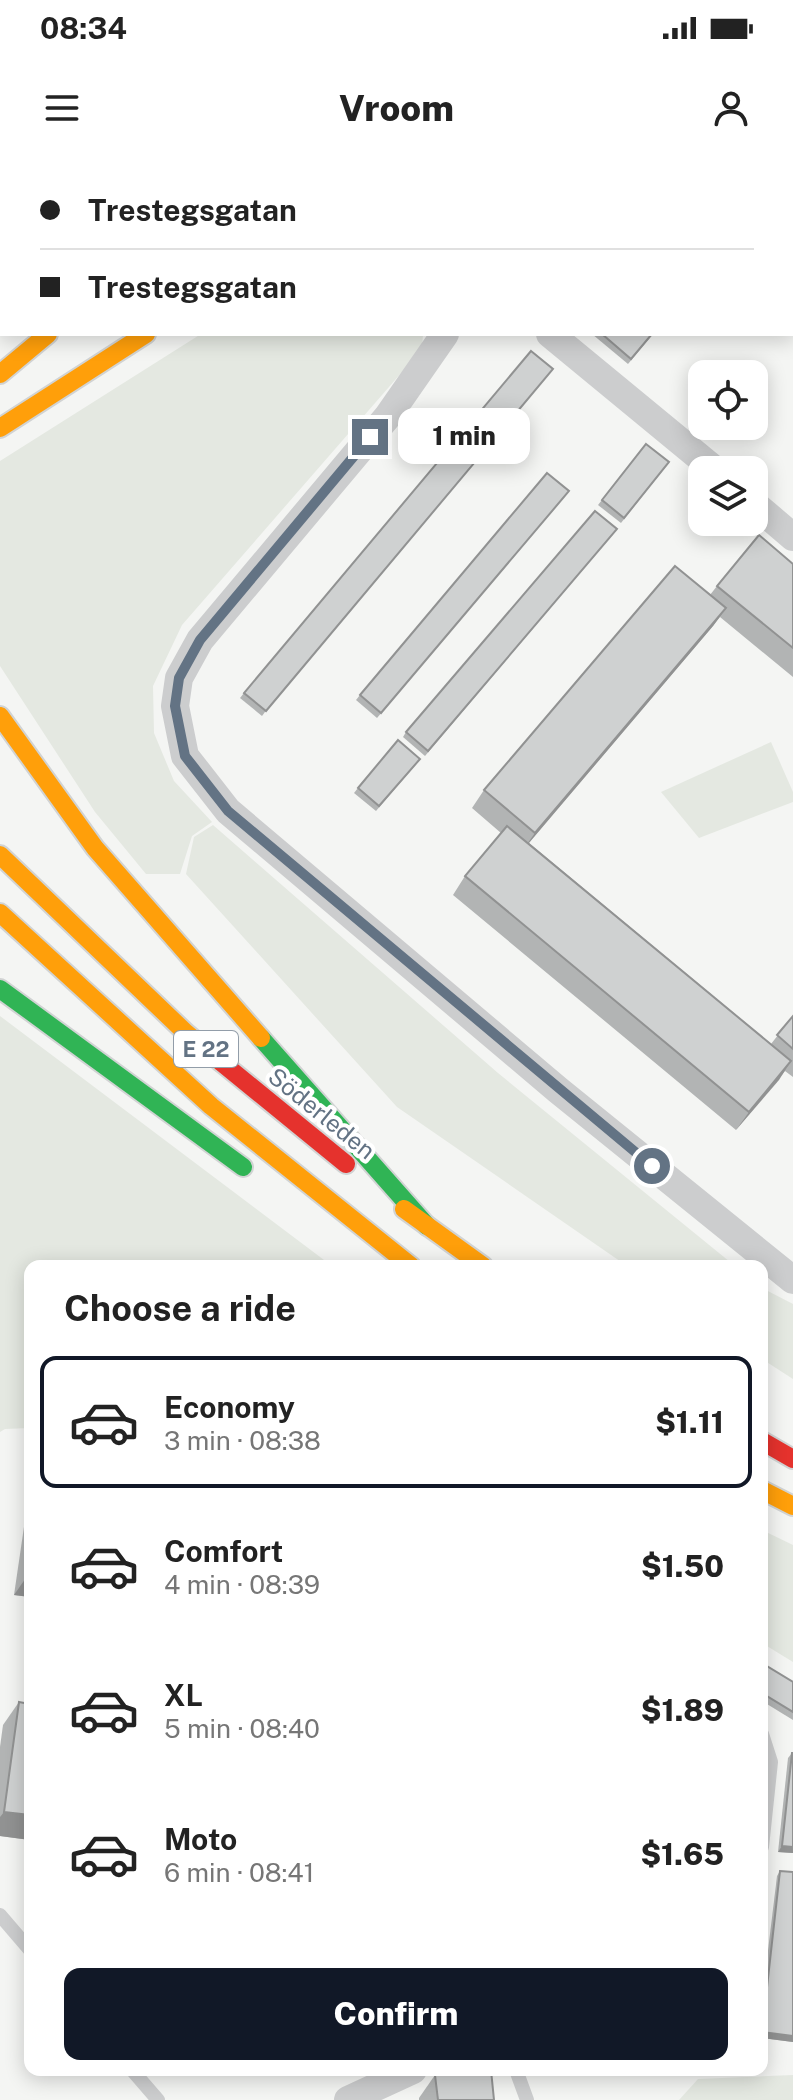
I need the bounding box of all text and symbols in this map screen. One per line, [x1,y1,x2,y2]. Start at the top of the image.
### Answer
text: 08:34 [40,10,127,46]
icon: menu [40,86,84,130]
icon: person [709,86,753,130]
text: Vroom [339,87,454,129]
text: Trestegsgatan [88,192,297,228]
text: Trestegsgatan [88,269,297,305]
map controls [688,360,768,536]
button: locate [688,360,768,440]
callout: 1 min [398,409,530,465]
route end [352,419,388,455]
text: 1 min [432,420,496,451]
button: layers [688,456,768,536]
road number: E 22 [174,1031,238,1067]
street label: Söderleden [263,1062,381,1164]
route start [634,1148,670,1184]
text: Choose a ride [64,1287,296,1329]
icon: car [68,1386,140,1458]
text: Economy [164,1389,295,1425]
text: $1.11 [655,1404,724,1440]
text: 3 min · 08:38 [164,1425,321,1456]
icon: car [68,1530,140,1602]
text: Comfort [164,1533,283,1569]
text: $1.50 [641,1548,724,1584]
text: 4 min · 08:39 [164,1569,320,1600]
icon: car [68,1674,140,1746]
text: XL [164,1677,203,1713]
text: $1.89 [641,1692,724,1728]
text: 5 min · 08:40 [164,1713,320,1744]
icon: car [68,1818,140,1890]
text: Moto [164,1821,237,1857]
text: $1.65 [640,1836,724,1872]
text: 6 min · 08:41 [164,1857,314,1888]
button: Confirm [64,1968,728,2060]

